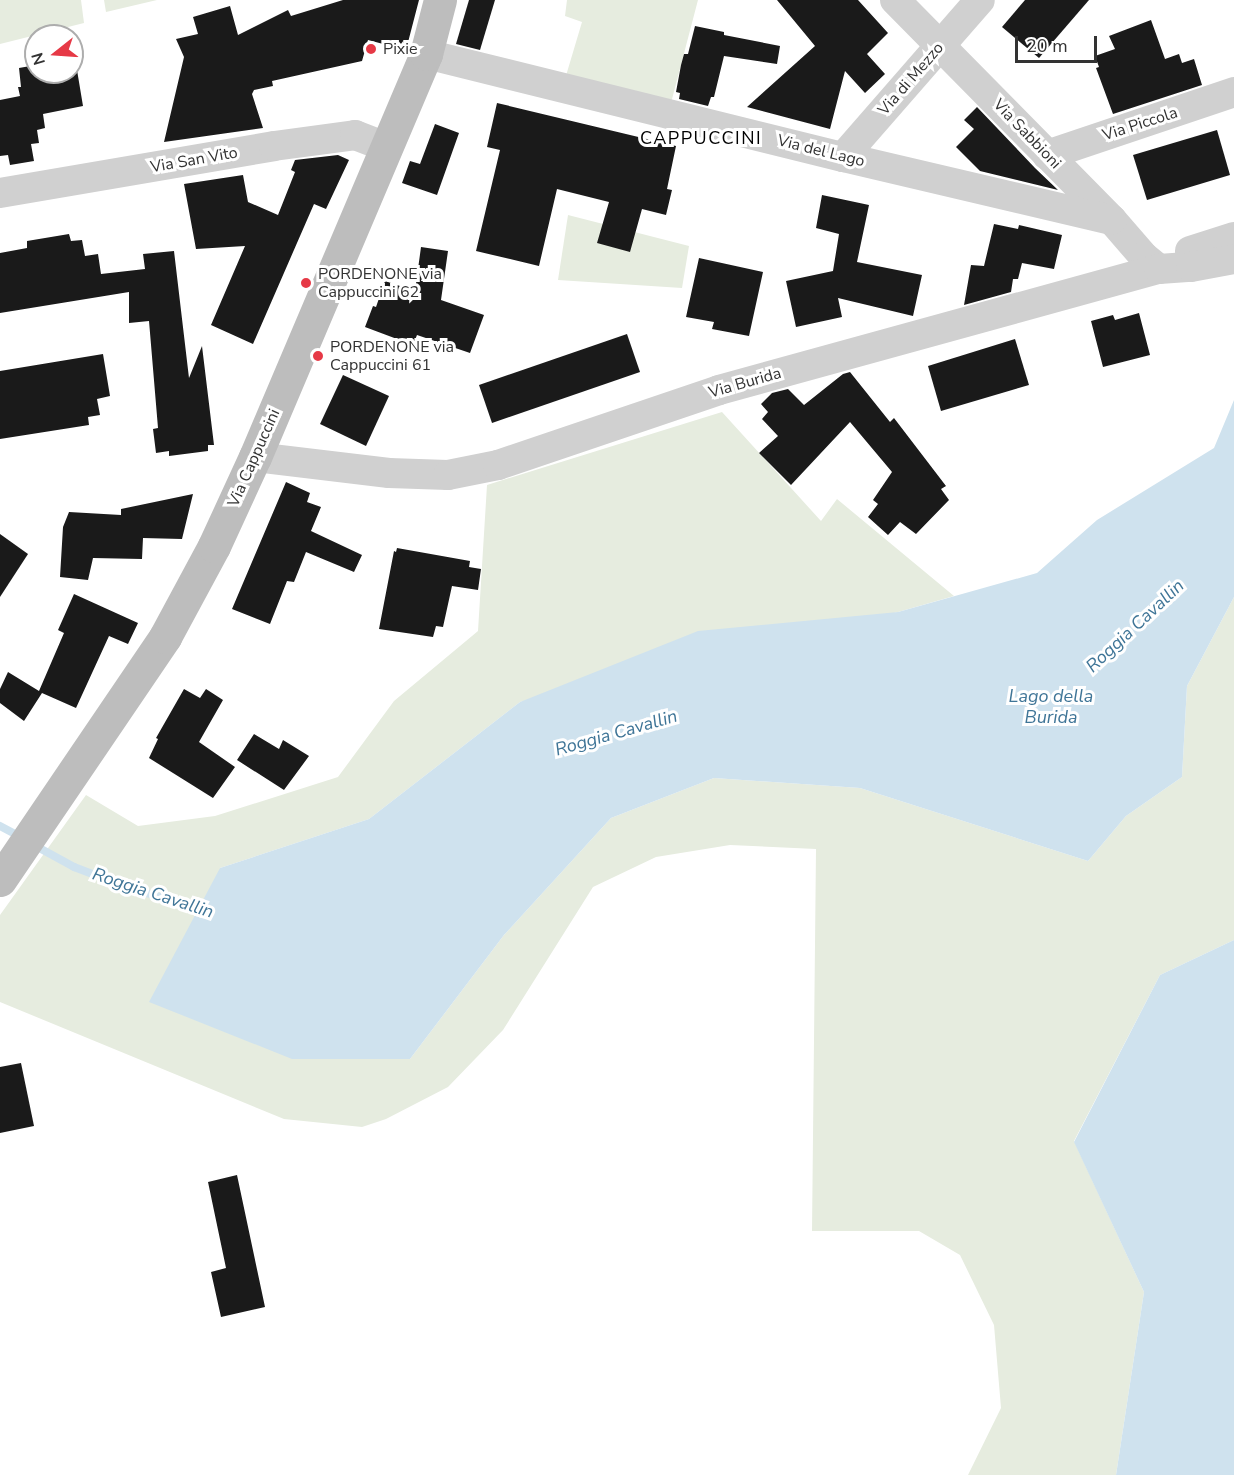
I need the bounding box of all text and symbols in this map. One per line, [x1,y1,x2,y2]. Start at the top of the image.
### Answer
north arrow [24,24,84,84]
scale bar [1018,24,1100,62]
text: 20 m [1026,34,1068,58]
place label: Pixie [383,39,417,59]
street label: Via di Mezzo [874,39,948,119]
marker: Pixie [364,42,378,56]
text: N [26,50,51,68]
street label: Via Sabbioni [989,95,1065,173]
street label: Via Piccola [1100,103,1180,145]
district label: CAPPUCCINI [640,127,762,149]
street label: Via del Lago [775,131,867,171]
street label: Via San Vito [149,143,239,177]
place label: PORDENONE via Cappuccini 62 [318,264,442,302]
marker: PORDENONE via Cappuccini 62 [299,276,313,290]
place label: PORDENONE via Cappuccini 61 [330,337,454,375]
marker: PORDENONE via Cappuccini 61 [311,349,325,363]
street label: Via Burida [707,364,783,402]
street label: Via Cappuccini [224,406,284,510]
water label: Roggia Cavallin [1081,575,1189,677]
water label: Lago della Burida [1009,686,1093,728]
water label: Roggia Cavallin [552,705,680,761]
water label: Roggia Cavallin [90,863,216,923]

